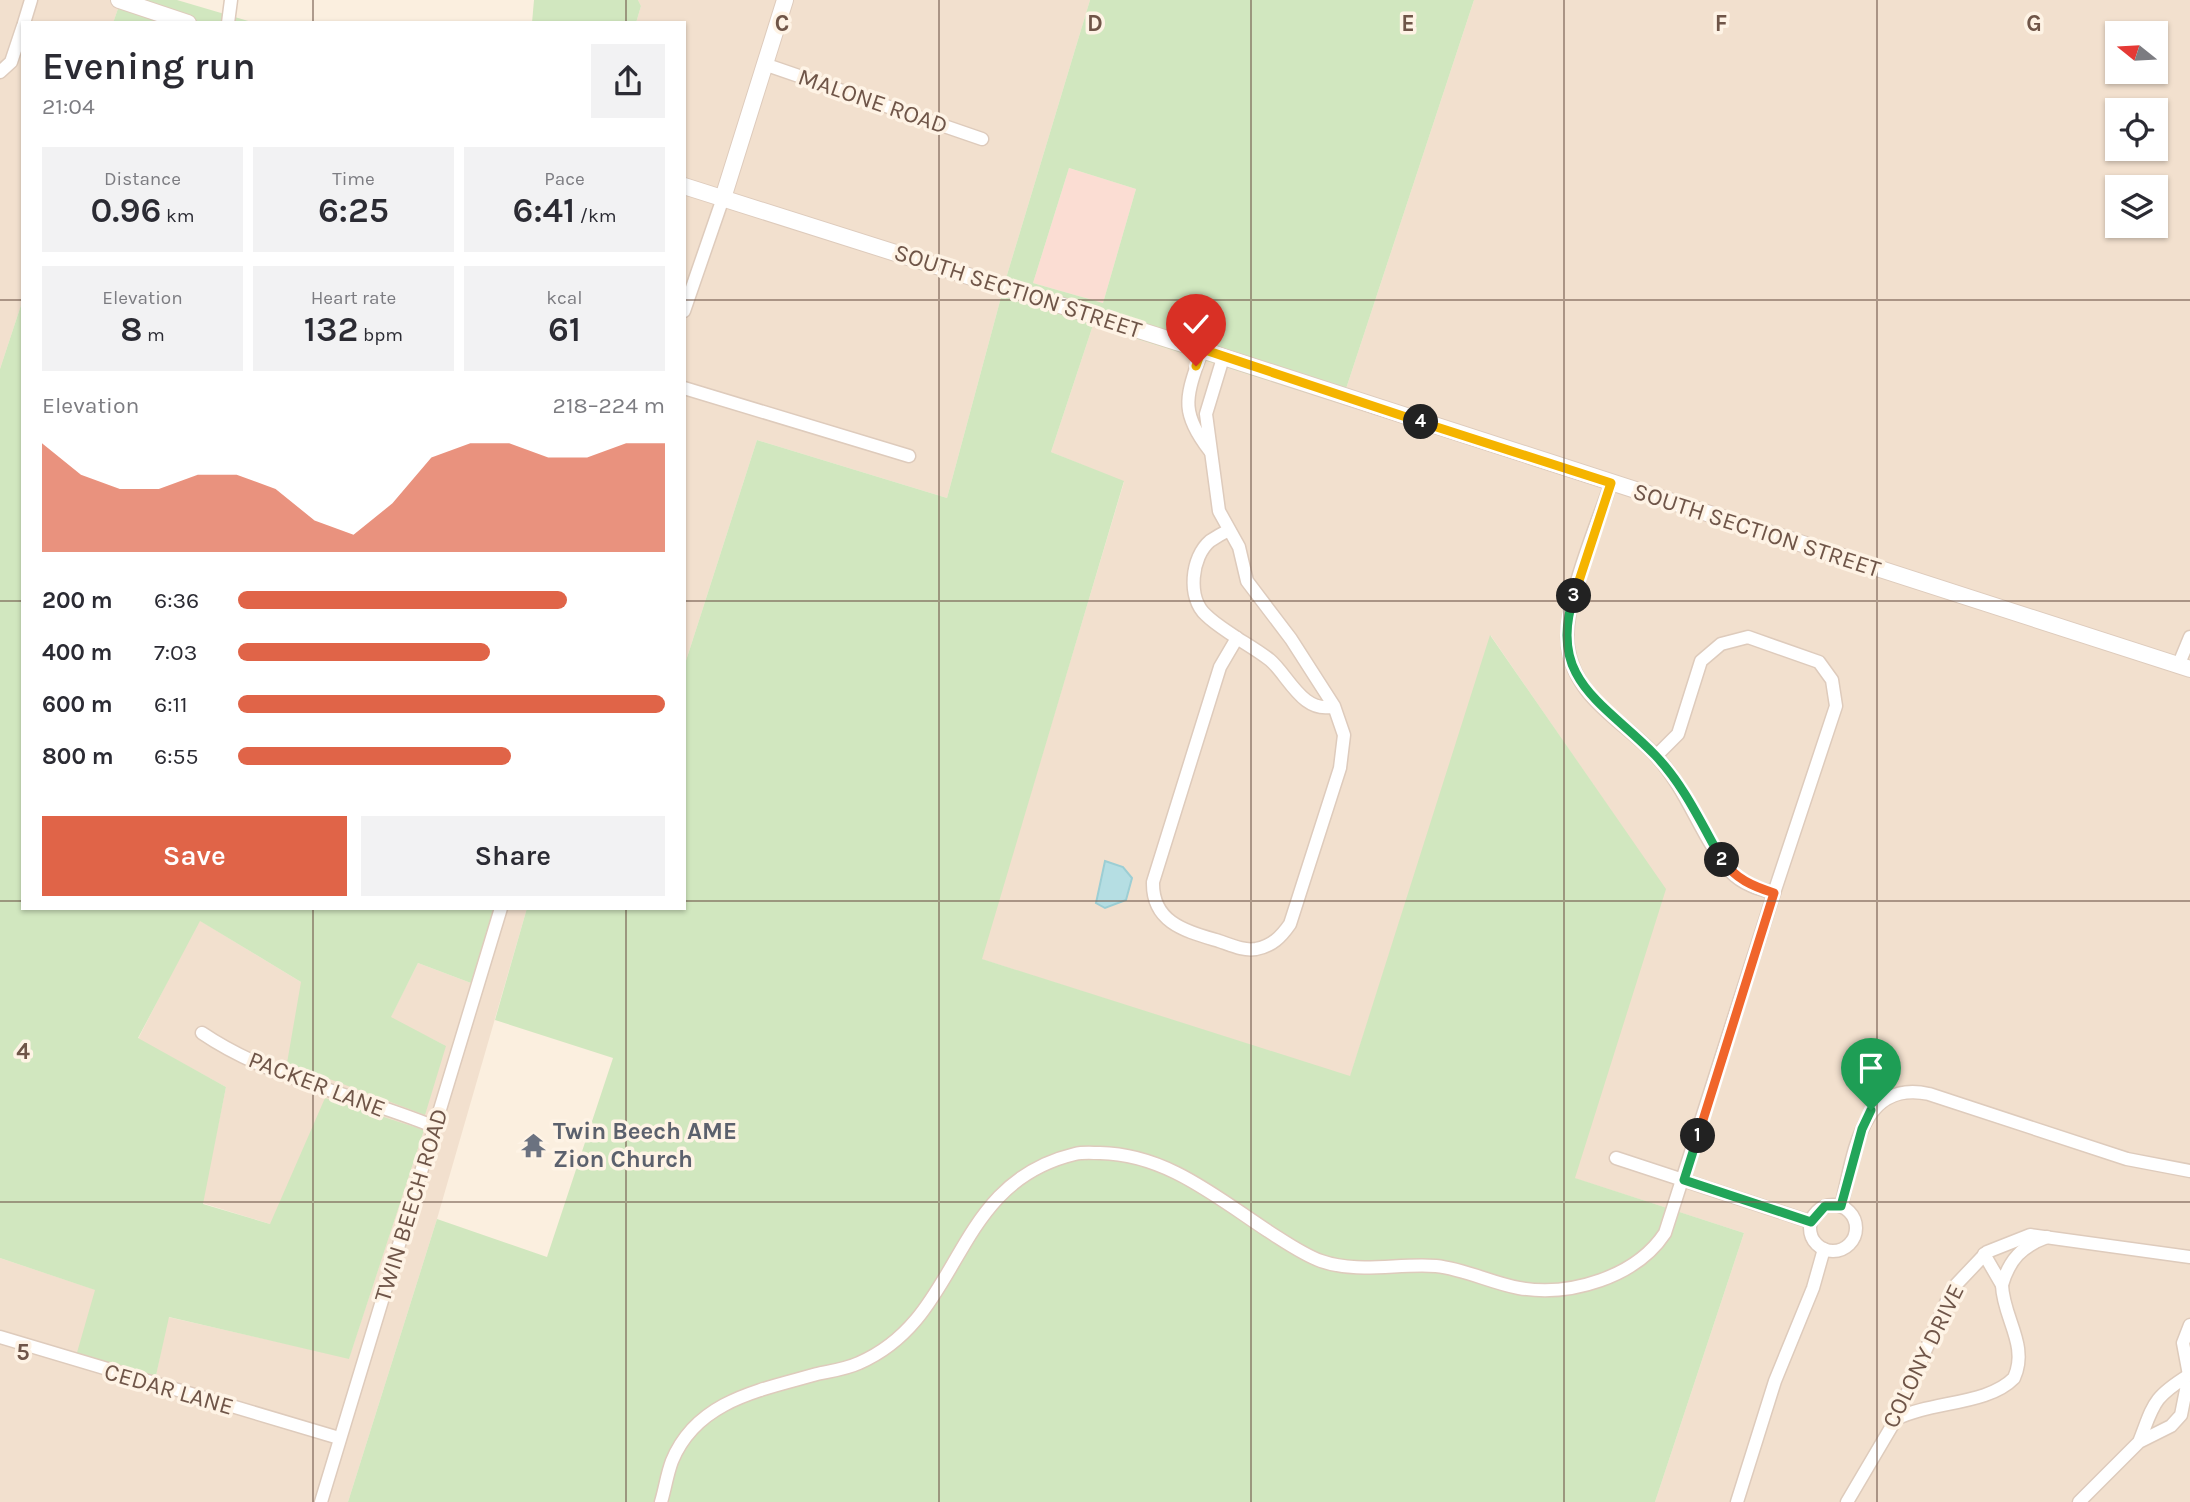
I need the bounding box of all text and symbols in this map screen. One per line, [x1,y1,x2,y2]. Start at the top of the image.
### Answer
text: C [775,10,789,37]
text: D [1087,10,1103,37]
text: E [1401,10,1415,37]
text: F [1715,10,1727,37]
text: G [2026,10,2042,37]
north arrow [2105,21,2168,84]
map controls [2105,21,2168,238]
text: Evening run [42,44,256,89]
button: share [591,44,665,118]
street label: MALONE ROAD [795,62,951,140]
text: 21:04 [42,93,95,120]
button: locate [2105,98,2168,161]
text: Distance [104,168,181,190]
text: Time [332,168,375,190]
text: Pace [544,168,585,190]
button: layers [2105,175,2168,238]
text: 0.96 [91,190,161,231]
text: 6:25 [318,190,389,231]
text: 6:41 [513,190,575,231]
text: km [161,205,194,227]
text: /km [575,205,616,227]
street label: SOUTH SECTION STREET [891,238,1145,344]
text: Elevation [102,287,183,309]
text: Heart rate [311,287,396,309]
text: kcal [546,287,583,309]
pin [1166,294,1226,366]
icon: check [1177,305,1215,343]
text: 8 [120,309,143,350]
text: 132 [304,309,358,350]
text: 61 [548,309,581,350]
text: m [143,324,165,346]
text: bpm [358,324,403,346]
text: Elevation [42,392,139,419]
text: 218–224 m [553,392,665,419]
pin: 4 [1404,404,1438,440]
text: 4 [1415,410,1426,432]
street label: SOUTH SECTION STREET [1630,477,1884,583]
pin: 3 [1556,578,1592,614]
text: 3 [1568,584,1579,606]
text: 200 m [42,587,113,614]
text: 6:36 [154,587,199,614]
text: 400 m [42,639,112,666]
text: 7:03 [154,639,197,666]
text: 600 m [42,691,113,718]
text: 6:11 [154,691,188,718]
text: 800 m [42,743,114,770]
text: 6:55 [154,743,198,770]
button: Save [42,816,347,896]
button: Share [361,816,665,896]
pin: 2 [1704,842,1740,878]
text: 2 [1716,848,1727,870]
text: 4 [16,1038,30,1065]
pin [1841,1038,1901,1110]
street label: PACKER LANE [245,1045,389,1123]
icon: arrive [1852,1049,1890,1087]
street label: TWIN BEECH ROAD [368,1105,454,1305]
place label: Twin Beech AME Zion Church [553,1117,737,1173]
pin: 1 [1680,1118,1716,1154]
text: 1 [1694,1124,1701,1146]
temple icon: Twin Beech AME Zion Church [519,1131,547,1159]
street label: COLONY DRIVE [1876,1280,1970,1432]
text: 5 [16,1339,30,1366]
street label: CEDAR LANE [101,1357,237,1421]

